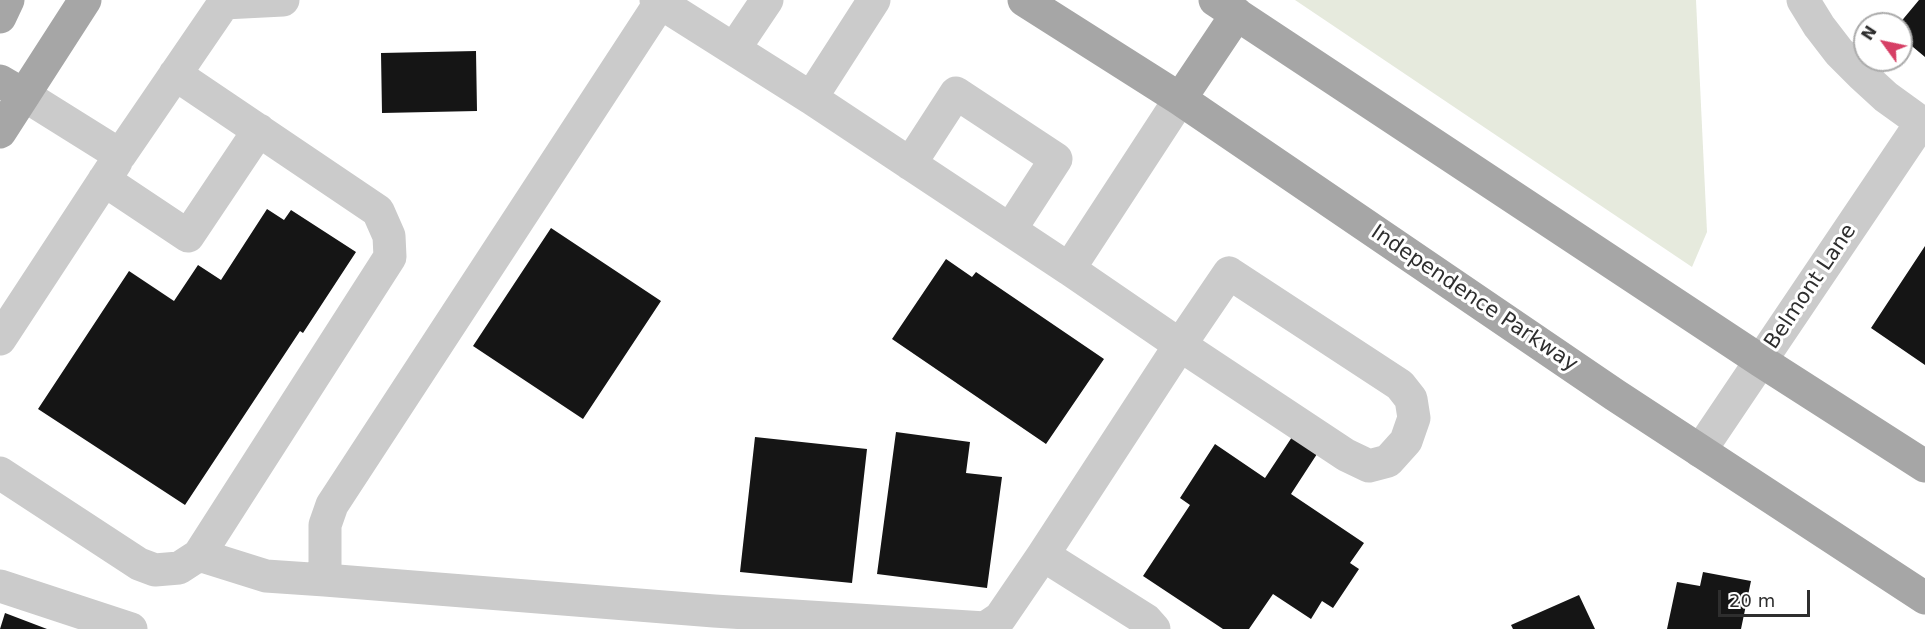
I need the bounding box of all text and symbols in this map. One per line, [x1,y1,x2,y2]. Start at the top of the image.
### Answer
north arrow [1853,12,1913,72]
text: N [1858,22,1881,44]
street label: Independence Parkway [1366,220,1582,378]
street label: Belmont Lane [1760,220,1862,354]
scale bar [1721,578,1812,616]
text: 20 m [1729,590,1775,611]

